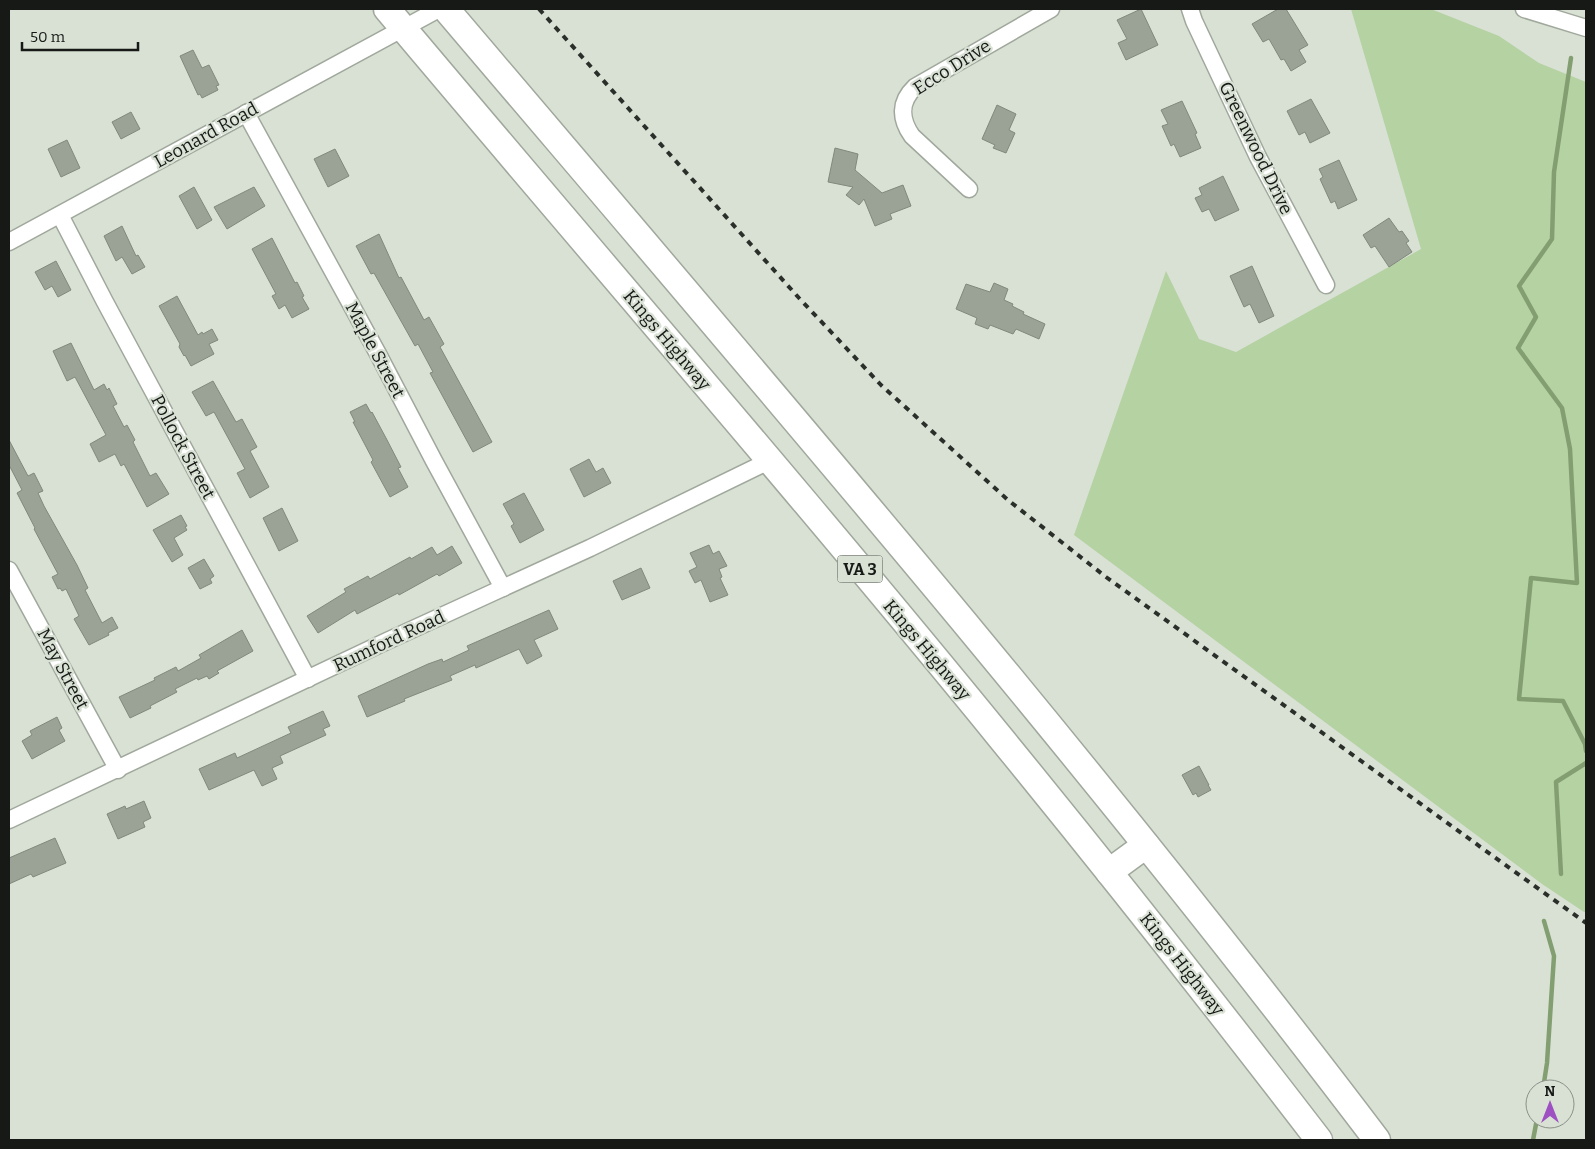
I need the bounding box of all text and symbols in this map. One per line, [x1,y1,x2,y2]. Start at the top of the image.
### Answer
scale bar [22,20,139,52]
text: 50 m [30,28,66,46]
street label: Ecco Drive [909,35,995,99]
street label: Greenwood Drive [1214,78,1298,218]
street label: Leonard Road [150,97,262,173]
street label: Kings Highway [619,285,716,395]
street label: Maple Street [340,298,410,402]
street label: Pollock Street [146,391,220,503]
road number: VA 3 [838,556,882,582]
street label: Kings Highway [879,595,976,705]
street label: Rumford Road [330,605,449,676]
street label: May Street [32,625,94,714]
street label: Kings Highway [1135,908,1229,1020]
north arrow [1525,1079,1575,1129]
text: N [1545,1083,1556,1100]

